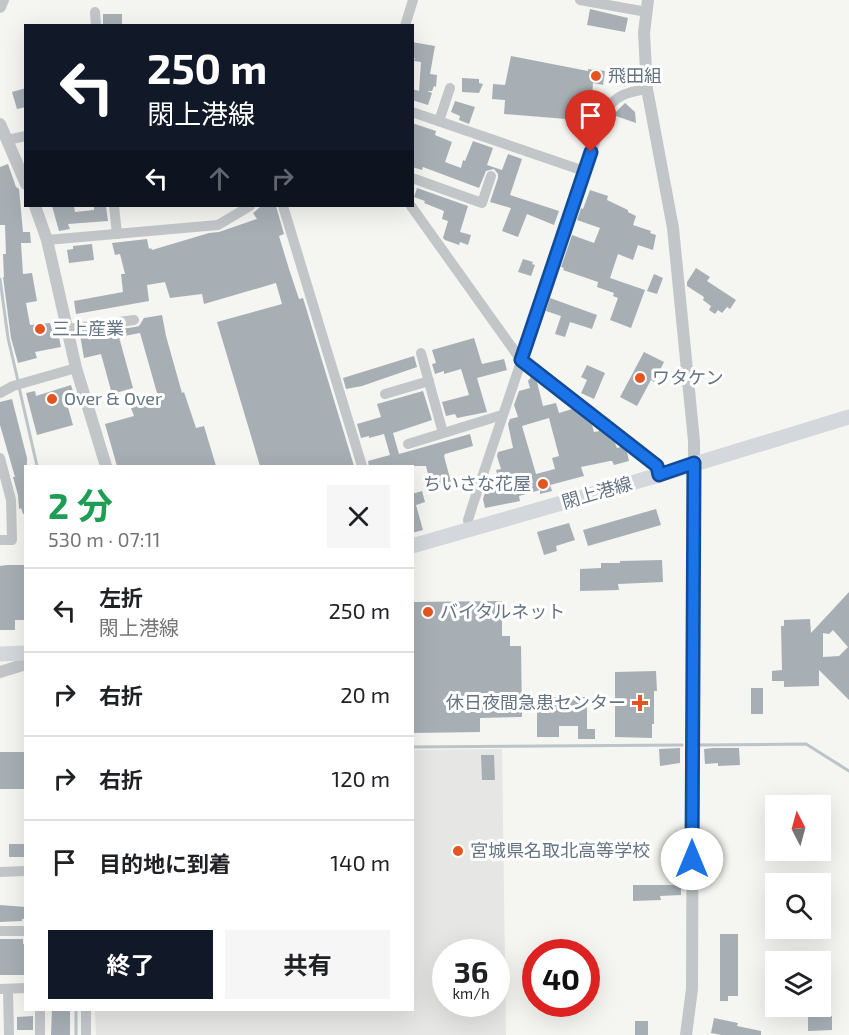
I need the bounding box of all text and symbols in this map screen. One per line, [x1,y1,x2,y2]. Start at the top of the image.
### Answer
text: 250 m [147,42,267,92]
icon: left [48,48,126,126]
place label: 飛田組 [608,64,662,86]
marker: 飛田組 [589,69,603,83]
pin [565,90,616,152]
text: 閖上港線 [147,97,255,129]
icon: arrive [574,99,607,132]
icon: left [140,162,173,195]
icon: ahead [203,162,236,195]
icon: right [266,162,299,195]
place label: 三上産業 [52,317,124,339]
marker: 三上産業 [33,322,47,336]
place label: ワタケン [652,366,723,388]
marker: ワタケン [633,371,647,385]
place label: Over & Over [64,387,162,409]
marker: Over & Over [45,392,59,406]
place label: ちいさな花屋 [423,472,531,494]
street label: 閖上港線 [559,472,634,513]
marker: ちいさな花屋 [536,477,550,491]
text: 2 分 [48,483,113,526]
button: close [327,485,390,548]
text: 530 m · 07:11 [48,527,160,551]
text: 左折 [99,584,143,610]
icon: left [48,594,81,627]
text: 250 m [328,597,390,623]
place label: バイタルネット [440,600,565,622]
marker: バイタルネット [421,605,435,619]
text: 閖上港線 [99,615,179,639]
icon: right [48,678,81,711]
text: 20 m [340,681,390,707]
text: 右折 [99,682,143,708]
place label: 休日夜間急患センター [446,691,626,713]
marker: 休日夜間急患センター [631,694,649,712]
icon: right [48,762,81,795]
text: 120 m [331,765,390,791]
text: 右折 [99,766,143,792]
north arrow [765,795,831,861]
map controls [765,795,831,1017]
position arrow [660,827,724,891]
place label: 宮城県名取北高等学校 [470,839,650,861]
marker: 宮城県名取北高等学校 [451,844,465,858]
icon: arrive [48,846,81,879]
text: 140 m [330,849,390,875]
text: 目的地に到着 [99,850,231,876]
button: search [765,873,831,939]
button: 終了 [48,930,213,999]
button: 共有 [225,930,390,999]
speed limit sign: 40 [522,939,600,1017]
button: layers [765,951,831,1017]
text: 36 [454,953,488,989]
text: km/h [452,984,490,1002]

